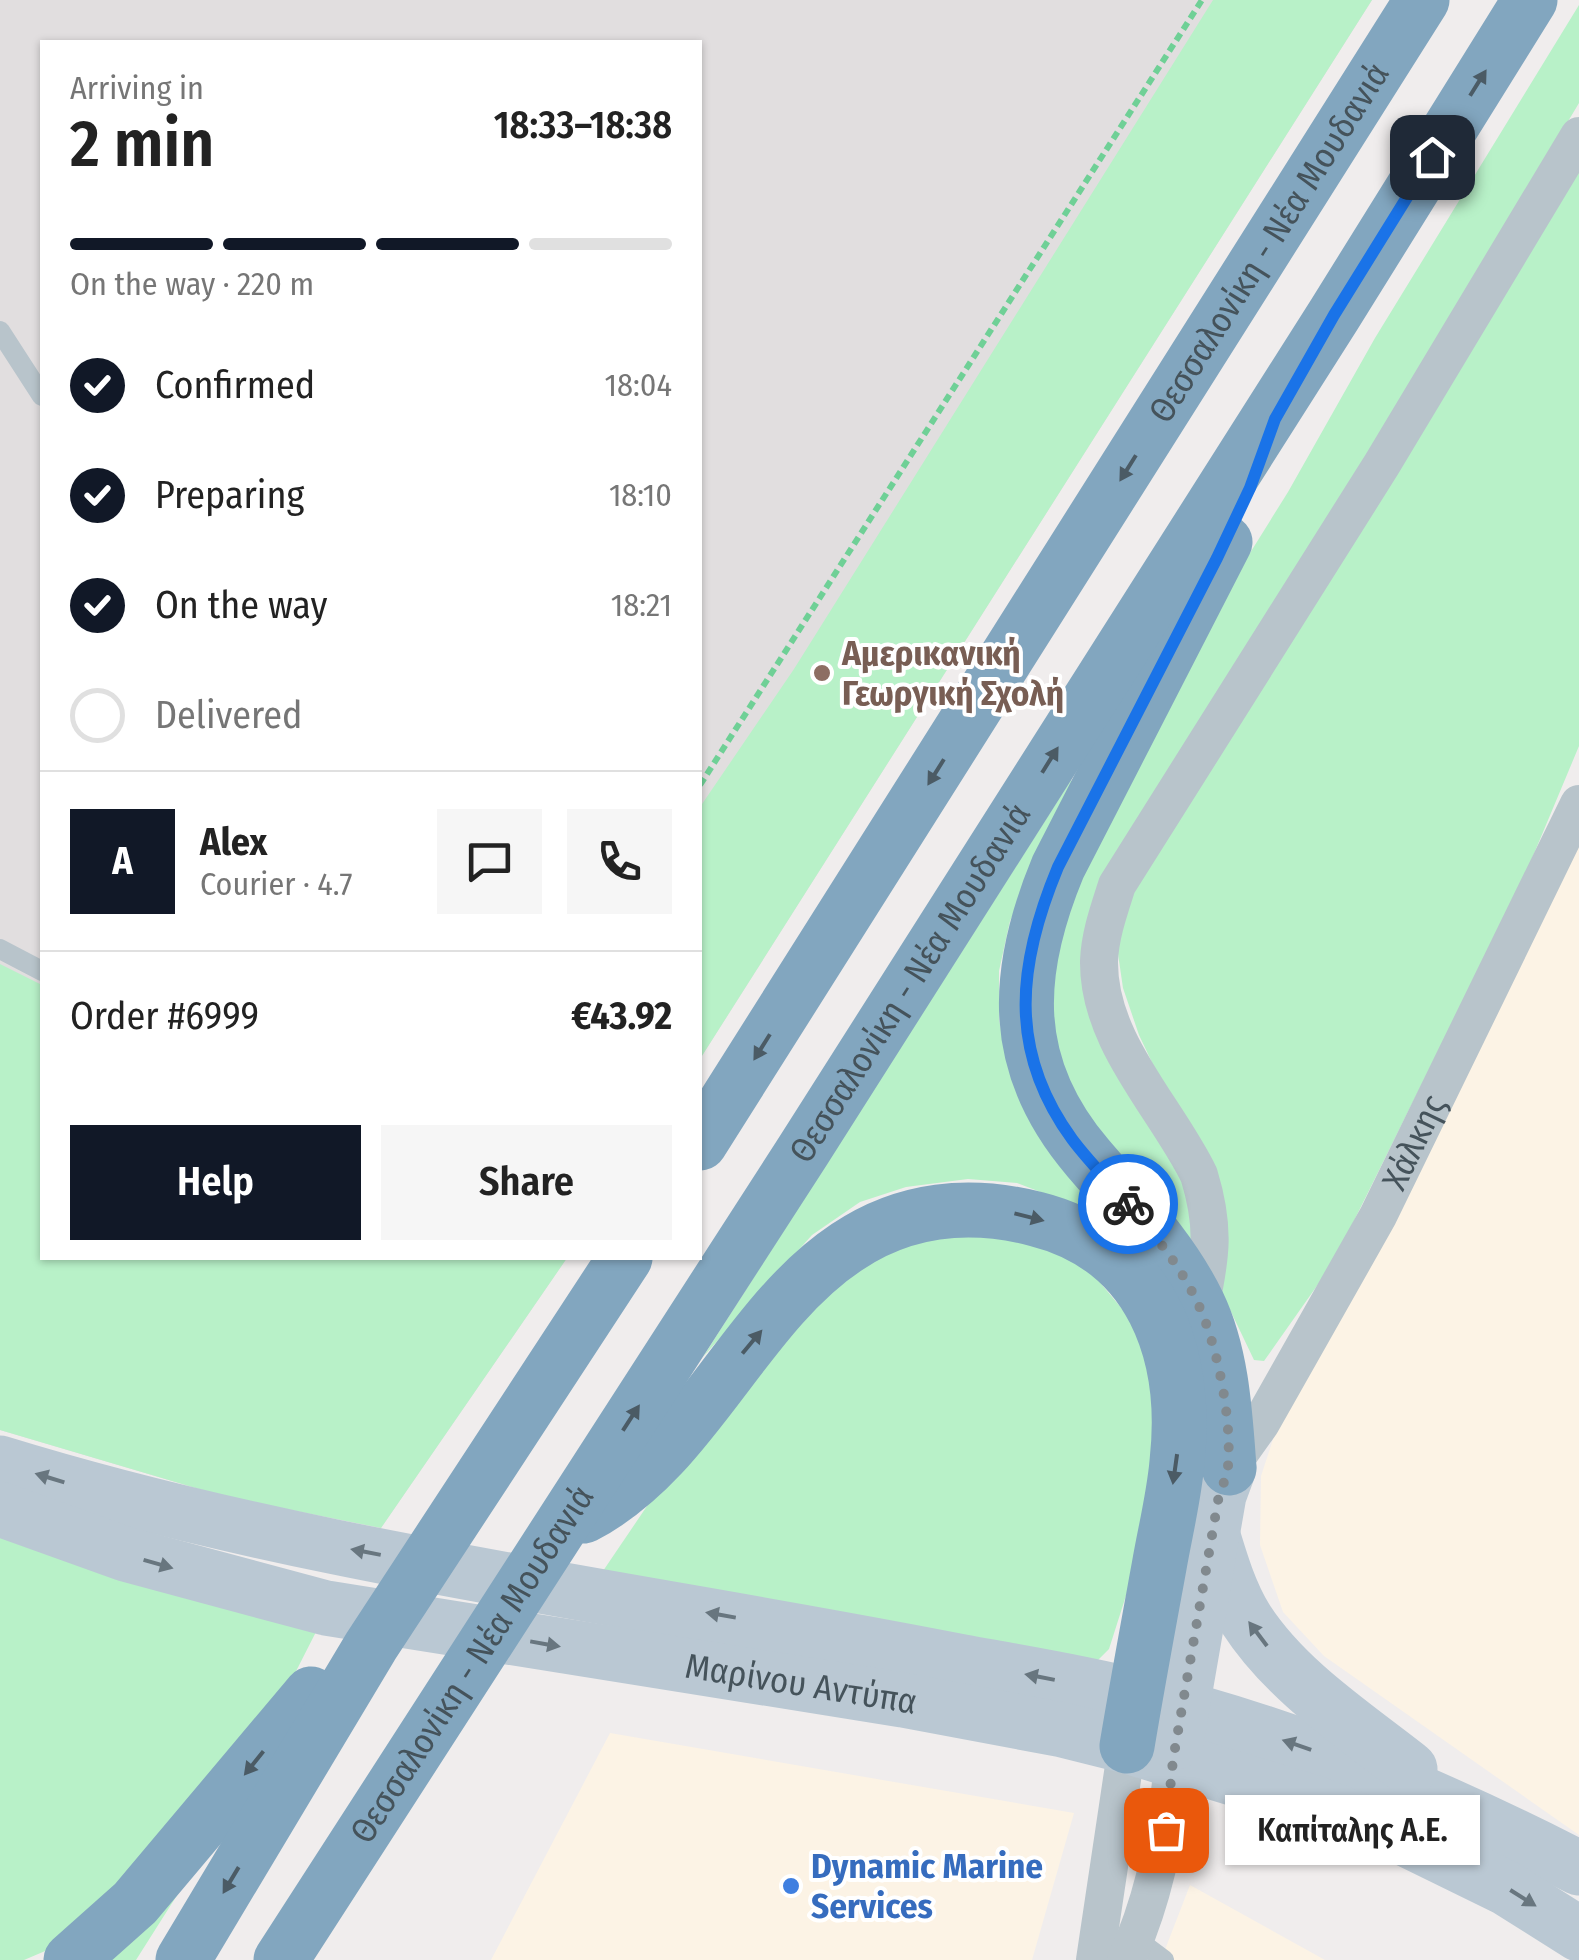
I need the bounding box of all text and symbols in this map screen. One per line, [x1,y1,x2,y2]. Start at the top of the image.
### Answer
street label: Θεσσαλονίκη - Νέα Μουδανιά [1140,55,1398,430]
text: Arriving in [70,69,204,107]
one-way arrow [1469,70,1487,97]
text: 18:33–18:38 [494,102,672,148]
text: 2 min [70,105,214,183]
pin [1390,115,1475,200]
icon: home [1405,130,1460,185]
text: On the way · 220 m [70,265,314,303]
icon: check [70,358,125,413]
text: Confirmed [155,362,315,408]
text: 18:04 [605,366,672,404]
one-way arrow [1120,454,1137,482]
icon: check [70,468,125,523]
text: Preparing [155,472,304,518]
text: 18:10 [609,476,672,514]
icon: check [70,578,125,633]
text: On the way [155,582,327,628]
text: 18:21 [611,586,672,624]
place label: Αμερικανική Γεωργική Σχολή [841,632,1064,714]
marker: Αμερικανική Γεωργική Σχολή [811,662,833,684]
text: Delivered [155,692,302,738]
one-way arrow [1041,746,1058,774]
one-way arrow [928,759,946,786]
street label: Θεσσαλονίκη - Νέα Μουδανιά [780,795,1039,1170]
button: chat [437,809,542,914]
button: phone [567,809,672,914]
text: Alex [200,819,267,865]
text: A [112,838,133,884]
text: Courier · 4.7 [200,865,352,903]
text: Order #6999 [70,993,259,1039]
text: €43.92 [571,993,672,1039]
one-way arrow [753,1033,772,1060]
street label: Χάλκης [1373,1088,1455,1197]
button: Help [70,1125,361,1240]
button: Share [381,1125,672,1240]
courier [1078,1154,1178,1254]
icon: bike [1101,1177,1156,1232]
one-way arrow [1014,1210,1045,1225]
one-way arrow [741,1329,762,1354]
one-way arrow [621,1404,639,1432]
one-way arrow [1167,1454,1183,1485]
one-way arrow [35,1470,65,1485]
street label: Θεσσαλονίκη - Νέα Μουδανιά [341,1478,603,1851]
one-way arrow [351,1544,382,1560]
one-way arrow [143,1557,174,1572]
one-way arrow [705,1607,736,1622]
one-way arrow [1248,1621,1268,1647]
one-way arrow [529,1637,561,1652]
street label: Μαρίνου Αντύπα [682,1645,920,1723]
one-way arrow [1024,1668,1055,1684]
one-way arrow [1282,1737,1312,1752]
one-way arrow [244,1751,265,1776]
pin [1124,1788,1209,1873]
callout: Καπίταλης Α.Ε. [1226,1795,1481,1865]
icon: bag [1139,1803,1194,1858]
text: Καπίταλης Α.Ε. [1257,1811,1448,1849]
place label: Dynamic Marine Services [811,1845,1043,1927]
one-way arrow [223,1866,240,1894]
marker: Dynamic Marine Services [780,1875,802,1897]
one-way arrow [1509,1889,1537,1906]

